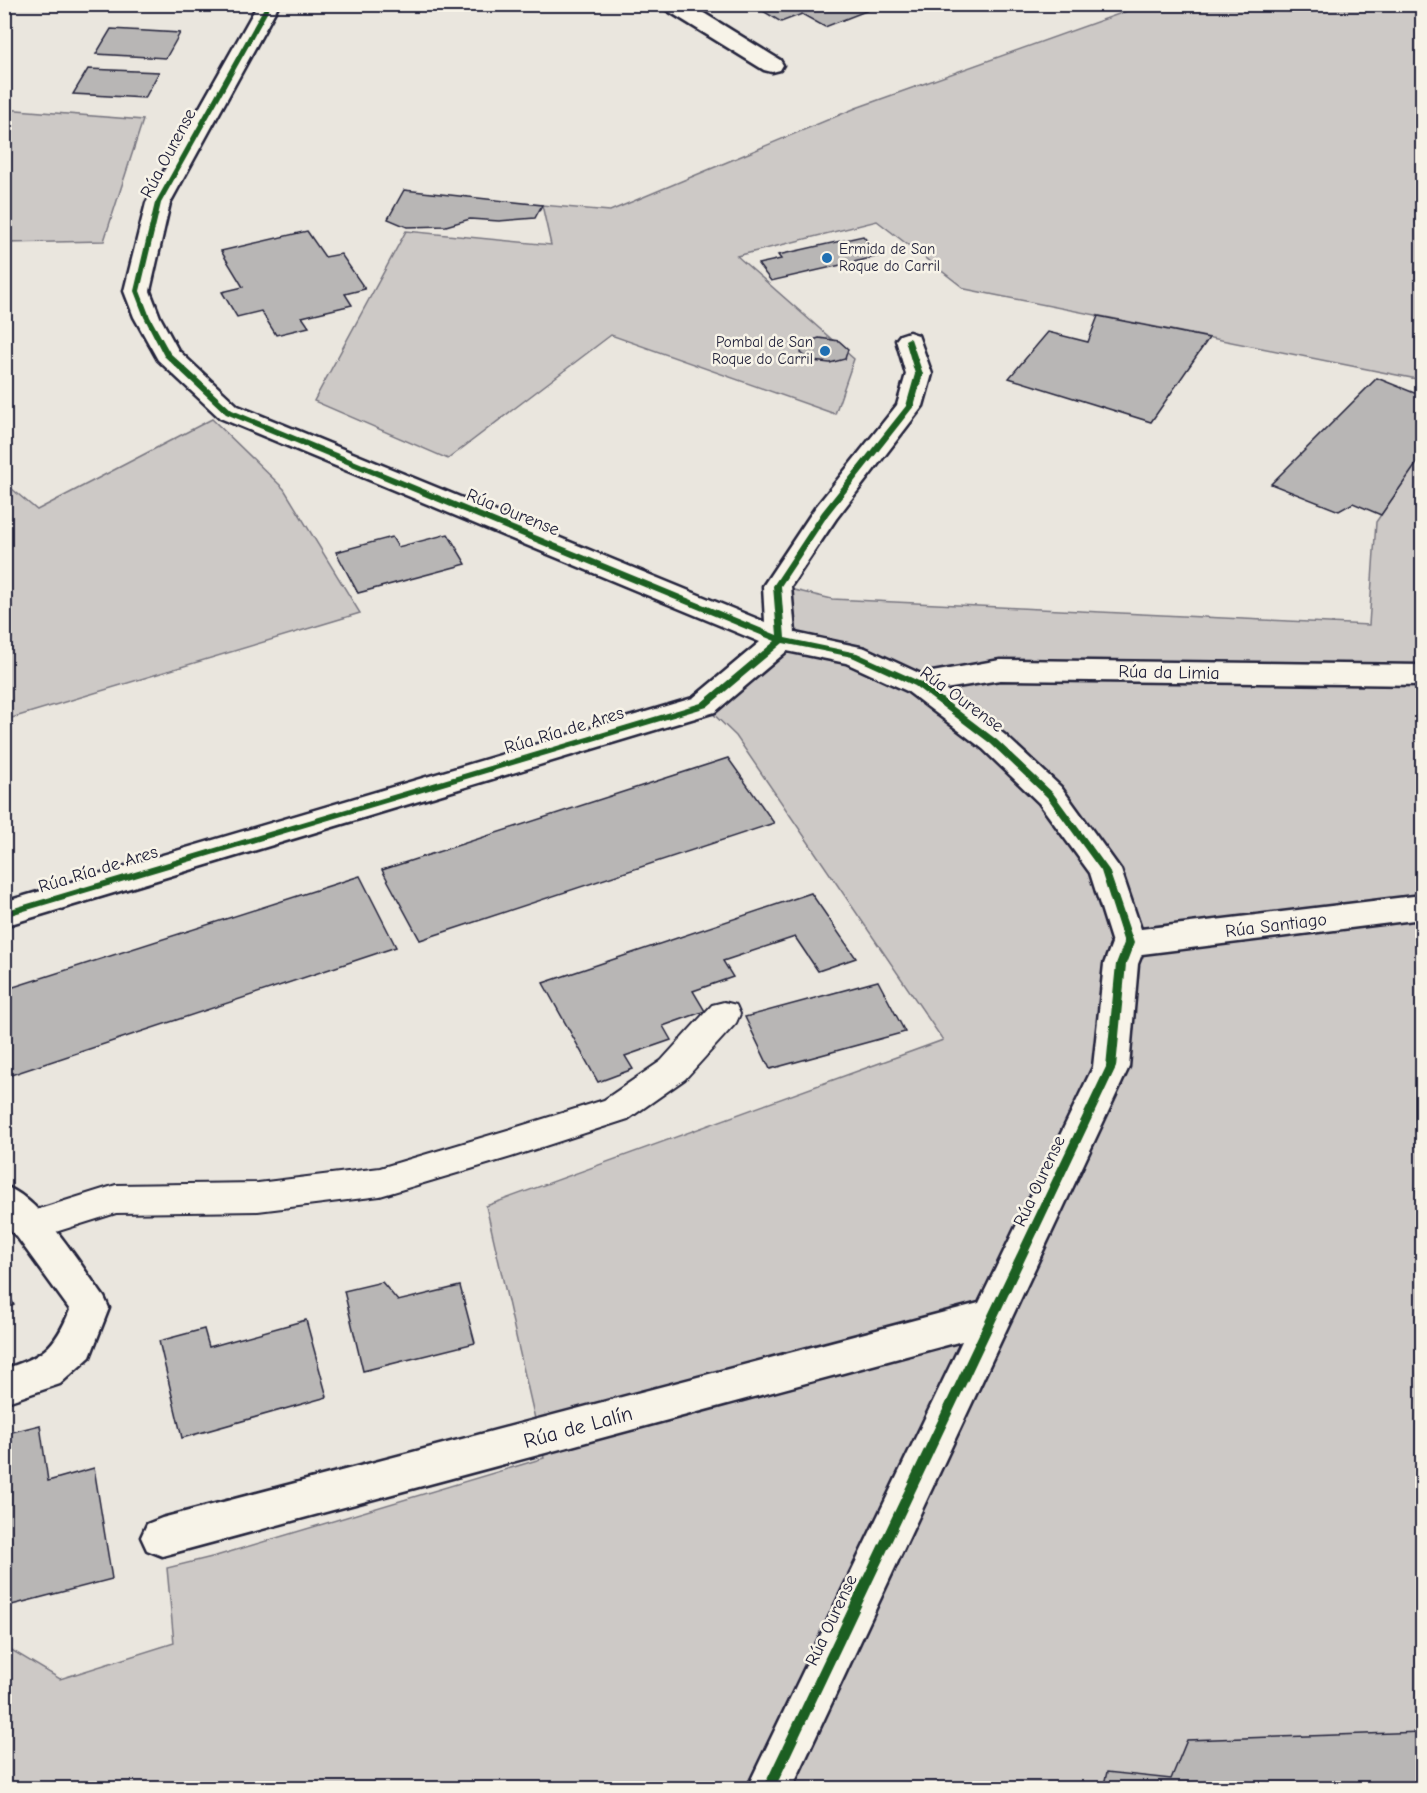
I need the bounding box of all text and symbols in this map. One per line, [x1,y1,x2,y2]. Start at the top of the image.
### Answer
street label: Rúa Ourense [136,105,201,202]
place label: Ermida de San Roque do Carril [839,240,940,275]
marker: Ermida de San Roque do Carril [820,251,834,265]
place label: Pombal de San Roque do Carril [712,333,813,368]
marker: Pombal de San Roque do Carril [818,344,832,358]
street label: Rúa Ourense [463,484,562,541]
street label: Rúa da Limia [1118,661,1220,684]
street label: Rúa Ourense [916,662,1008,737]
street label: Rúa Ría de Ares [502,702,626,759]
street label: Rúa Ría de Ares [36,841,160,898]
street label: Rúa Santiago [1224,909,1328,942]
street label: Rúa Ourense [1009,1132,1070,1230]
street label: Rúa de Lalín [521,1401,635,1453]
street label: Rúa Ourense [801,1571,862,1669]

